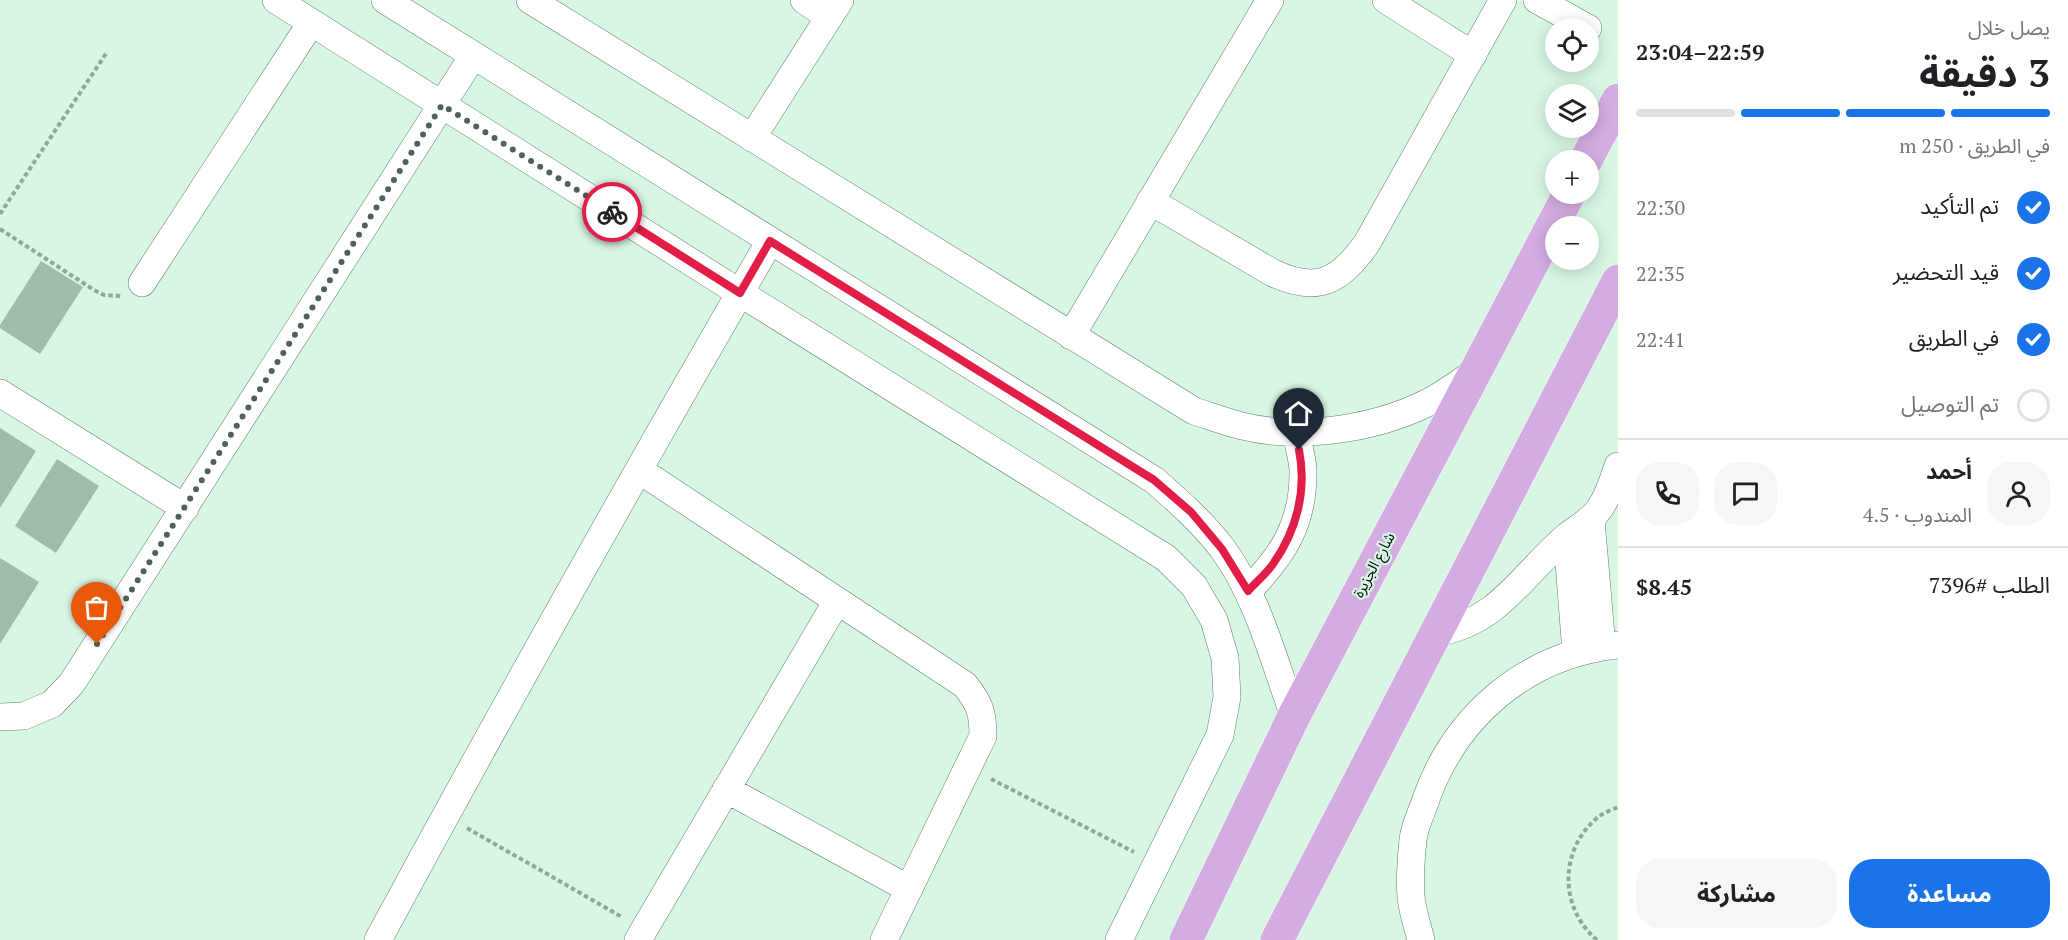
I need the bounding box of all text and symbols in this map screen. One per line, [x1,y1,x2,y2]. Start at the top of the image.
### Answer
text: يصل خلال [1968,14,2050,41]
map controls [1545,18,1599,270]
button: locate [1545,18,1599,72]
text: 22:59–23:04 [1636,37,1764,66]
text: 3 دقيقة [1919,46,2050,98]
button: layers [1545,84,1599,138]
text: في الطريق · 250 m [1899,132,2050,159]
button: + [1545,150,1599,204]
courier [582,182,642,242]
text: تم التأكيد [1920,191,1999,220]
icon: check [2017,191,2050,224]
text: 22:30 [1636,194,1685,221]
icon: bike [596,196,629,229]
button: − [1545,216,1599,270]
text: قيد التحضير [1893,257,1999,286]
icon: check [2017,257,2050,290]
text: 22:35 [1636,260,1685,287]
text: في الطريق [1909,323,1999,352]
icon: check [2017,323,2050,356]
text: 22:41 [1636,326,1685,353]
pin [1273,388,1324,450]
text: تم التوصيل [1901,389,1999,418]
icon: home [1282,397,1315,430]
text: أحمد [1926,456,1972,485]
button: phone [1636,462,1699,525]
button: chat [1714,462,1777,525]
button: person [1987,462,2050,525]
text: المندوب · 4.5 [1863,501,1972,528]
street label: شارع الجزيرة [1348,528,1401,602]
text: الطلب #7396 [1929,570,2050,599]
text: $8.45 [1636,572,1692,601]
pin [71,582,122,644]
icon: bag [80,591,113,624]
button: مشاركة [1636,859,1837,928]
button: مساعدة [1849,859,2050,928]

